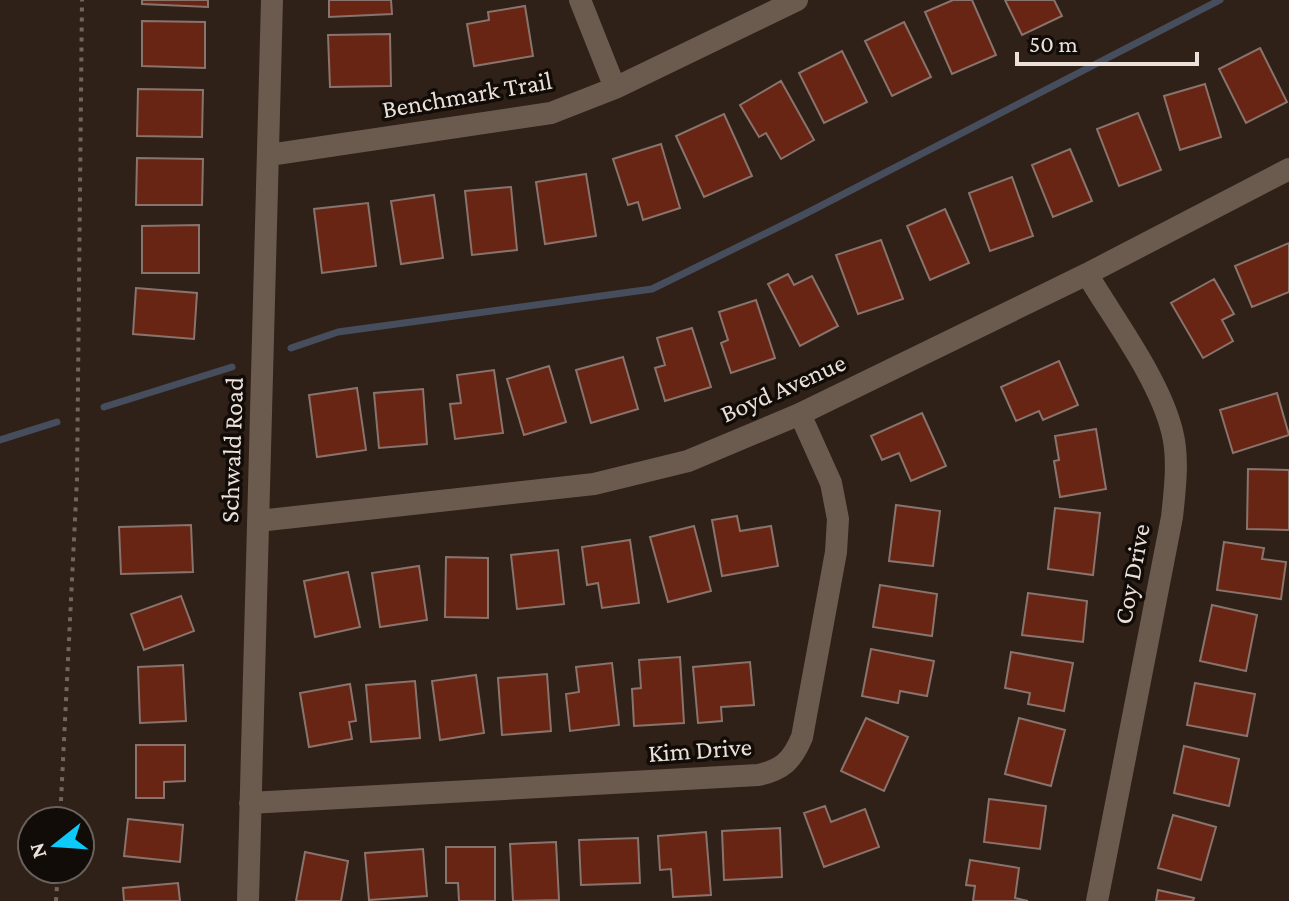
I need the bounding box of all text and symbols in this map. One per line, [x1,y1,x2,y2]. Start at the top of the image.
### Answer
scale bar [1017,16,1197,66]
text: 50 m [1029,30,1078,57]
street label: Benchmark Trail [380,66,554,124]
street label: Boyd Avenue [716,348,850,428]
street label: Schwald Road [215,376,249,523]
street label: Coy Drive [1108,521,1156,627]
street label: Kim Drive [647,732,753,768]
north arrow [16,805,96,885]
text: N [23,840,51,862]

